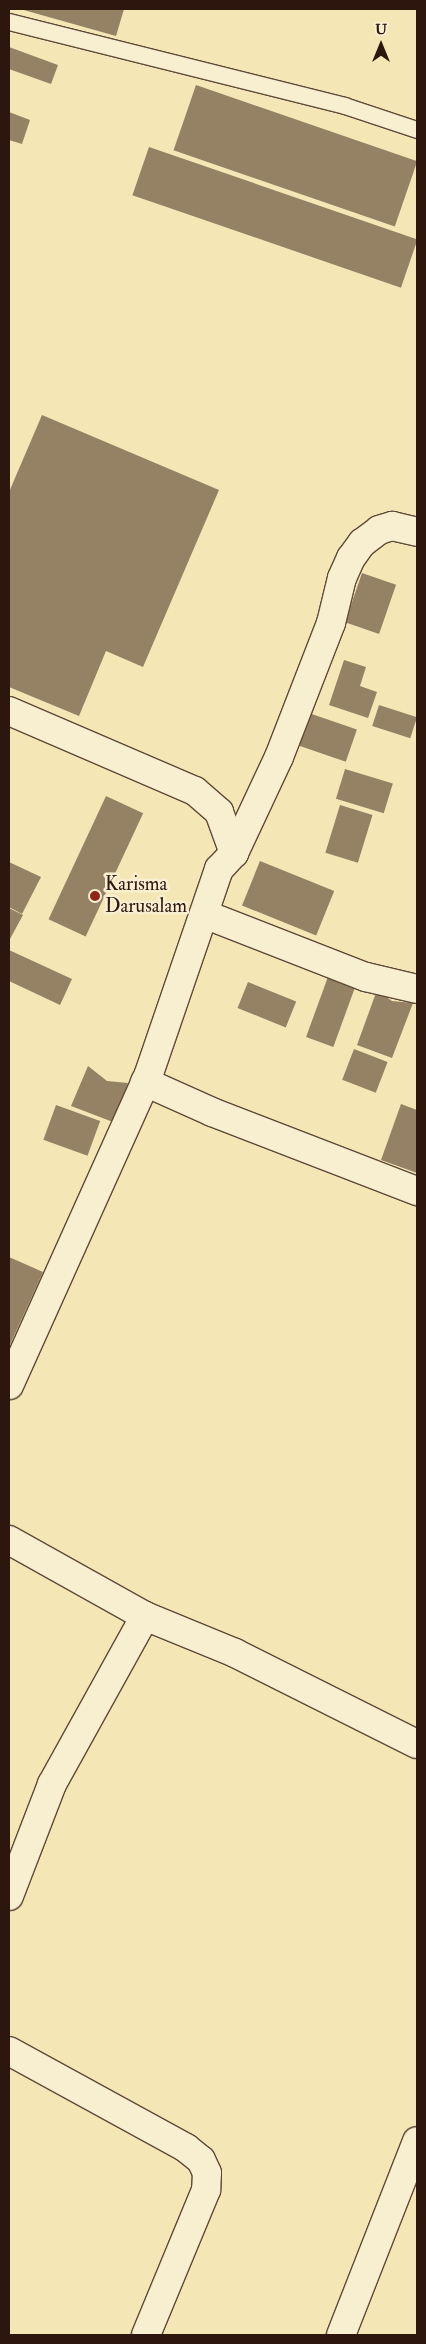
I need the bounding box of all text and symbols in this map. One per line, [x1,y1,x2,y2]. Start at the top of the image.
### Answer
north arrow [356,20,406,70]
text: U [375,21,387,38]
place label: Karisma Darusalam [105,874,187,918]
marker: Karisma Darusalam [89,890,101,902]

